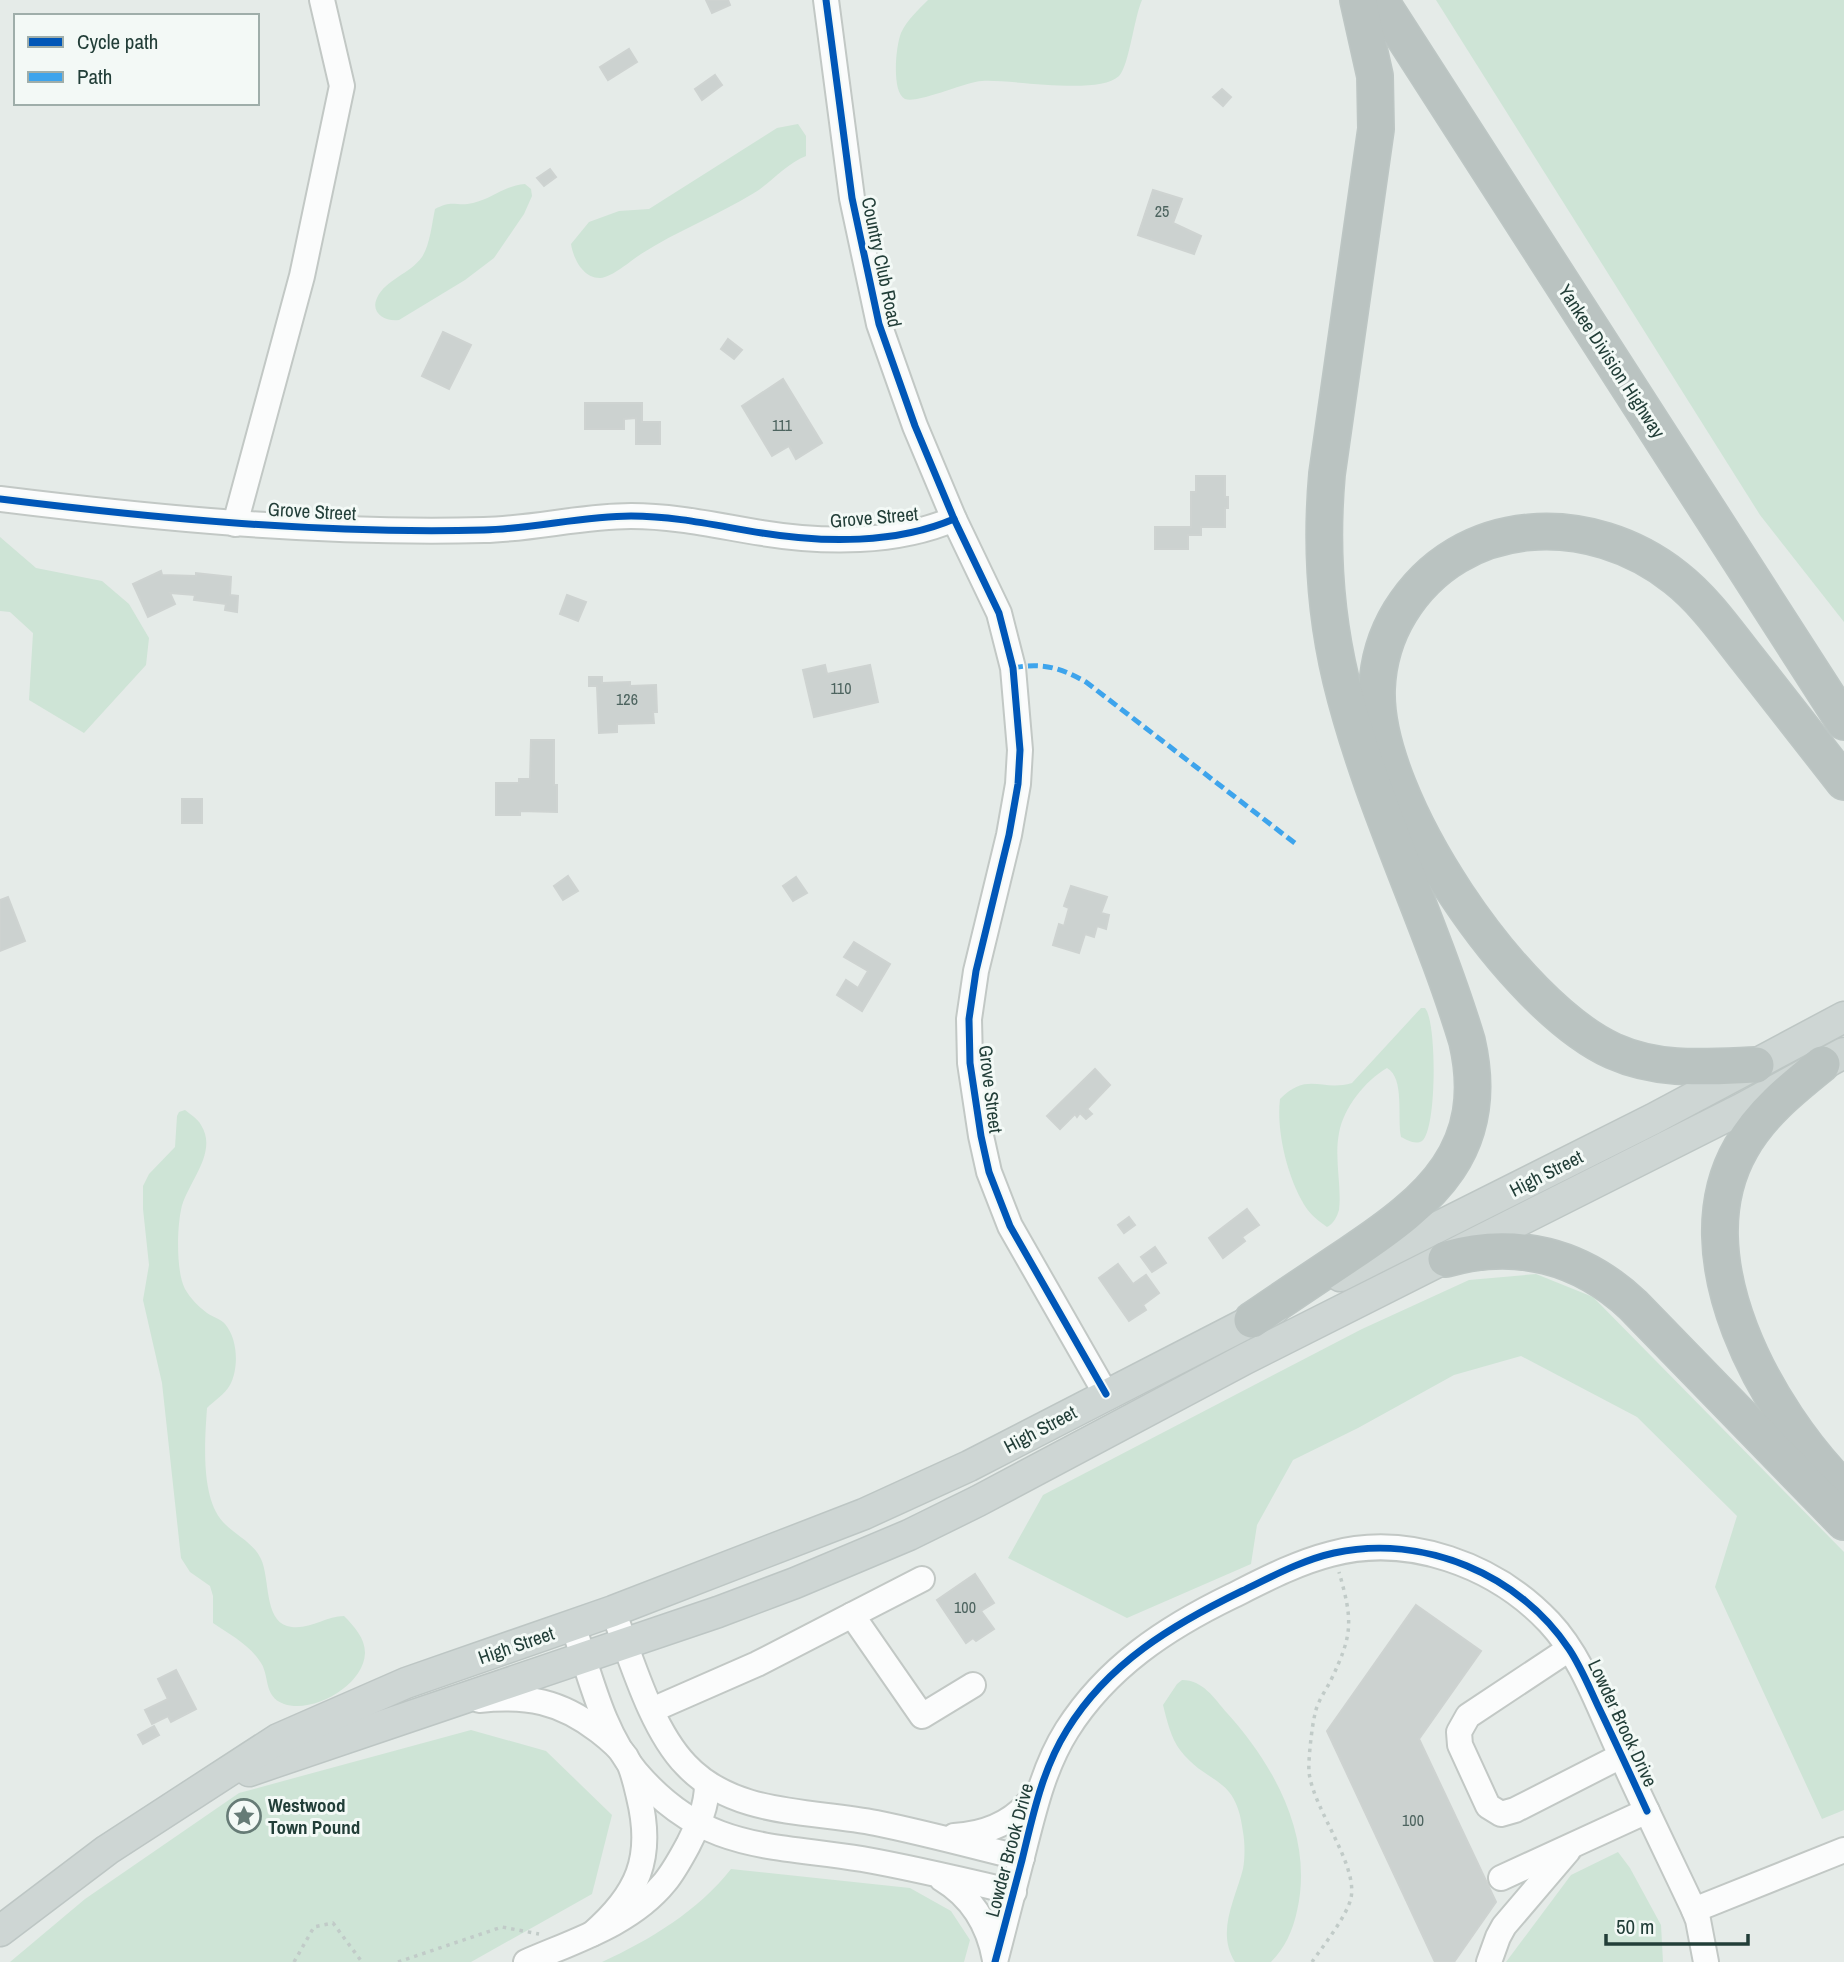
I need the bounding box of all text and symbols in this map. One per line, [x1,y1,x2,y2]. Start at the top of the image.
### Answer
legend [14,14,259,105]
text: Cycle path [77,27,158,56]
text: Path [77,62,112,91]
street label: Country Club Road [856,194,908,330]
house number: 25 [1155,200,1169,222]
street label: Yankee Division Highway [1553,279,1672,443]
house number: 111 [772,414,793,436]
street label: Grove Street [267,496,357,526]
street label: Grove Street [829,500,920,534]
house number: 110 [831,677,851,699]
house number: 126 [616,688,638,710]
street label: Grove Street [973,1044,1009,1135]
street label: High Street [1505,1143,1588,1202]
street label: High Street [999,1399,1081,1459]
house number: 100 [954,1596,976,1618]
street label: High Street [475,1620,558,1670]
street label: Lowder Brook Drive [1582,1655,1664,1791]
street label: Lowder Brook Drive [979,1780,1039,1920]
place label: Westwood Town Pound [268,1792,360,1840]
place icon: Westwood Town Pound [225,1797,263,1835]
house number: 100 [1402,1809,1424,1831]
scale bar [1606,1902,1748,1946]
text: 50 m [1616,1912,1654,1941]

